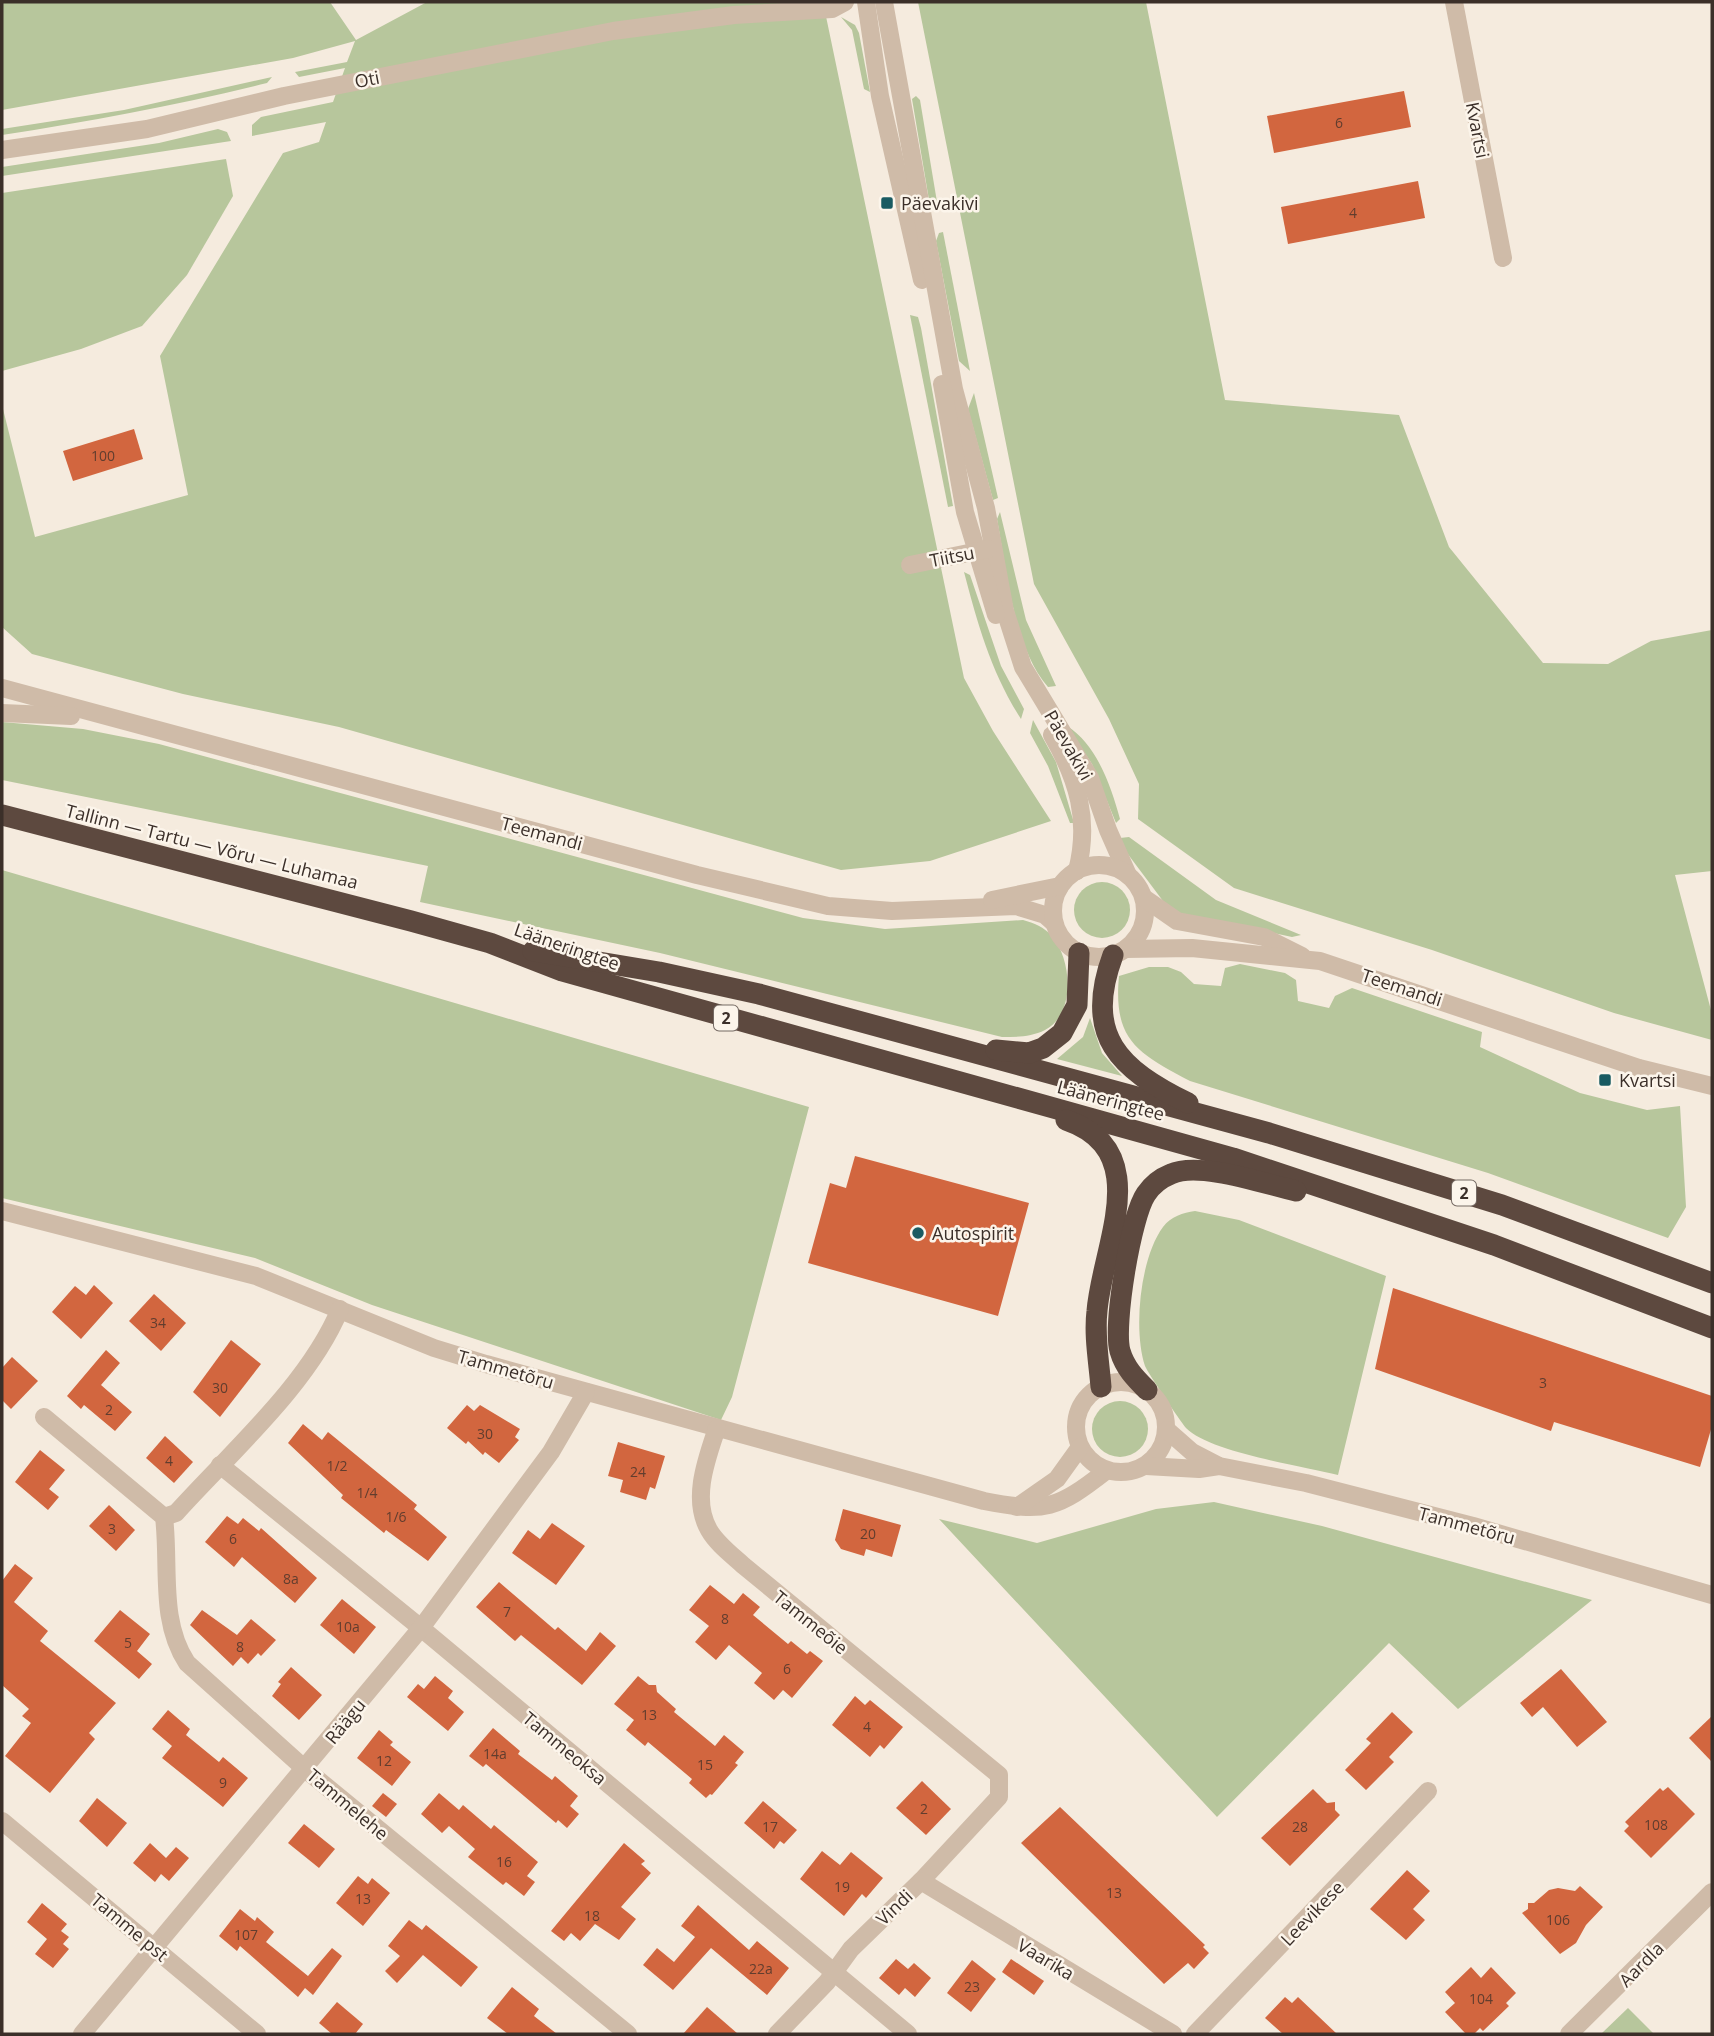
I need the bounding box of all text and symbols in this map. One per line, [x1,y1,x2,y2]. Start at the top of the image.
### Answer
street label: Oti [352,65,382,93]
street label: Kvartsi [1461,100,1495,160]
house number: 6 [1335,113,1343,132]
place label: Päevakivi [901,191,978,215]
marker: Päevakivi [879,195,895,211]
house number: 4 [1349,203,1357,222]
house number: 100 [91,446,115,465]
street label: Tiitsu [928,540,976,572]
street label: Päevakivi [1039,705,1099,785]
street label: Tallinn — Tartu — Võru — Luhamaa [63,798,361,894]
street label: Teemandi [499,811,585,855]
street label: Lääneringtee [511,917,623,975]
street label: Teemandi [1359,963,1445,1011]
road number: 2 [714,1006,738,1030]
place label: Kvartsi [1619,1068,1676,1092]
marker: Kvartsi [1597,1072,1613,1088]
street label: Lääneringtee [1055,1074,1167,1126]
road number: 2 [1452,1180,1476,1205]
place label: Autospirit [932,1221,1014,1245]
marker: Autospirit [910,1225,926,1241]
house number: 34 [150,1313,166,1332]
street label: Tammetõru [455,1344,557,1394]
house number: 3 [1539,1373,1547,1392]
house number: 30 [212,1378,228,1397]
house number: 2 [105,1400,113,1419]
house number: 30 [477,1424,493,1443]
house number: 4 [165,1451,173,1470]
house number: 1/2 [326,1456,348,1475]
house number: 24 [630,1462,646,1481]
house number: 1/4 [356,1483,378,1502]
street label: Tammetõru [1416,1501,1518,1549]
house number: 1/6 [385,1507,407,1526]
house number: 3 [108,1519,116,1538]
house number: 20 [860,1524,876,1543]
house number: 6 [229,1529,237,1548]
house number: 8a [283,1569,299,1588]
street label: Tammeõie [769,1585,853,1659]
house number: 7 [503,1602,511,1621]
house number: 8 [721,1609,729,1628]
house number: 10a [336,1617,360,1636]
house number: 5 [124,1633,132,1652]
house number: 8 [236,1637,244,1656]
house number: 6 [783,1659,791,1678]
street label: Räägu [319,1693,371,1749]
house number: 13 [641,1705,657,1724]
street label: Tammeoksa [518,1706,612,1790]
house number: 4 [863,1717,871,1736]
house number: 14a [483,1744,507,1763]
house number: 12 [376,1751,392,1770]
house number: 15 [697,1755,713,1774]
street label: Tammelehe [302,1763,394,1845]
house number: 9 [219,1773,227,1792]
house number: 2 [920,1799,928,1818]
house number: 108 [1644,1815,1668,1834]
house number: 17 [762,1817,778,1836]
house number: 28 [1292,1817,1308,1836]
house number: 16 [496,1852,512,1871]
street label: Leevikese [1275,1875,1349,1951]
house number: 19 [834,1877,850,1896]
house number: 13 [1106,1883,1122,1902]
street label: Vindi [871,1884,917,1930]
street label: Tamme pst [86,1888,174,1966]
house number: 13 [355,1889,371,1908]
house number: 18 [584,1906,600,1925]
house number: 106 [1546,1910,1570,1929]
house number: 107 [234,1925,258,1944]
street label: Vaarika [1013,1933,1079,1985]
street label: Aardla [1613,1936,1669,1992]
house number: 22a [749,1959,773,1978]
house number: 23 [964,1977,980,1996]
house number: 104 [1469,1989,1493,2008]

